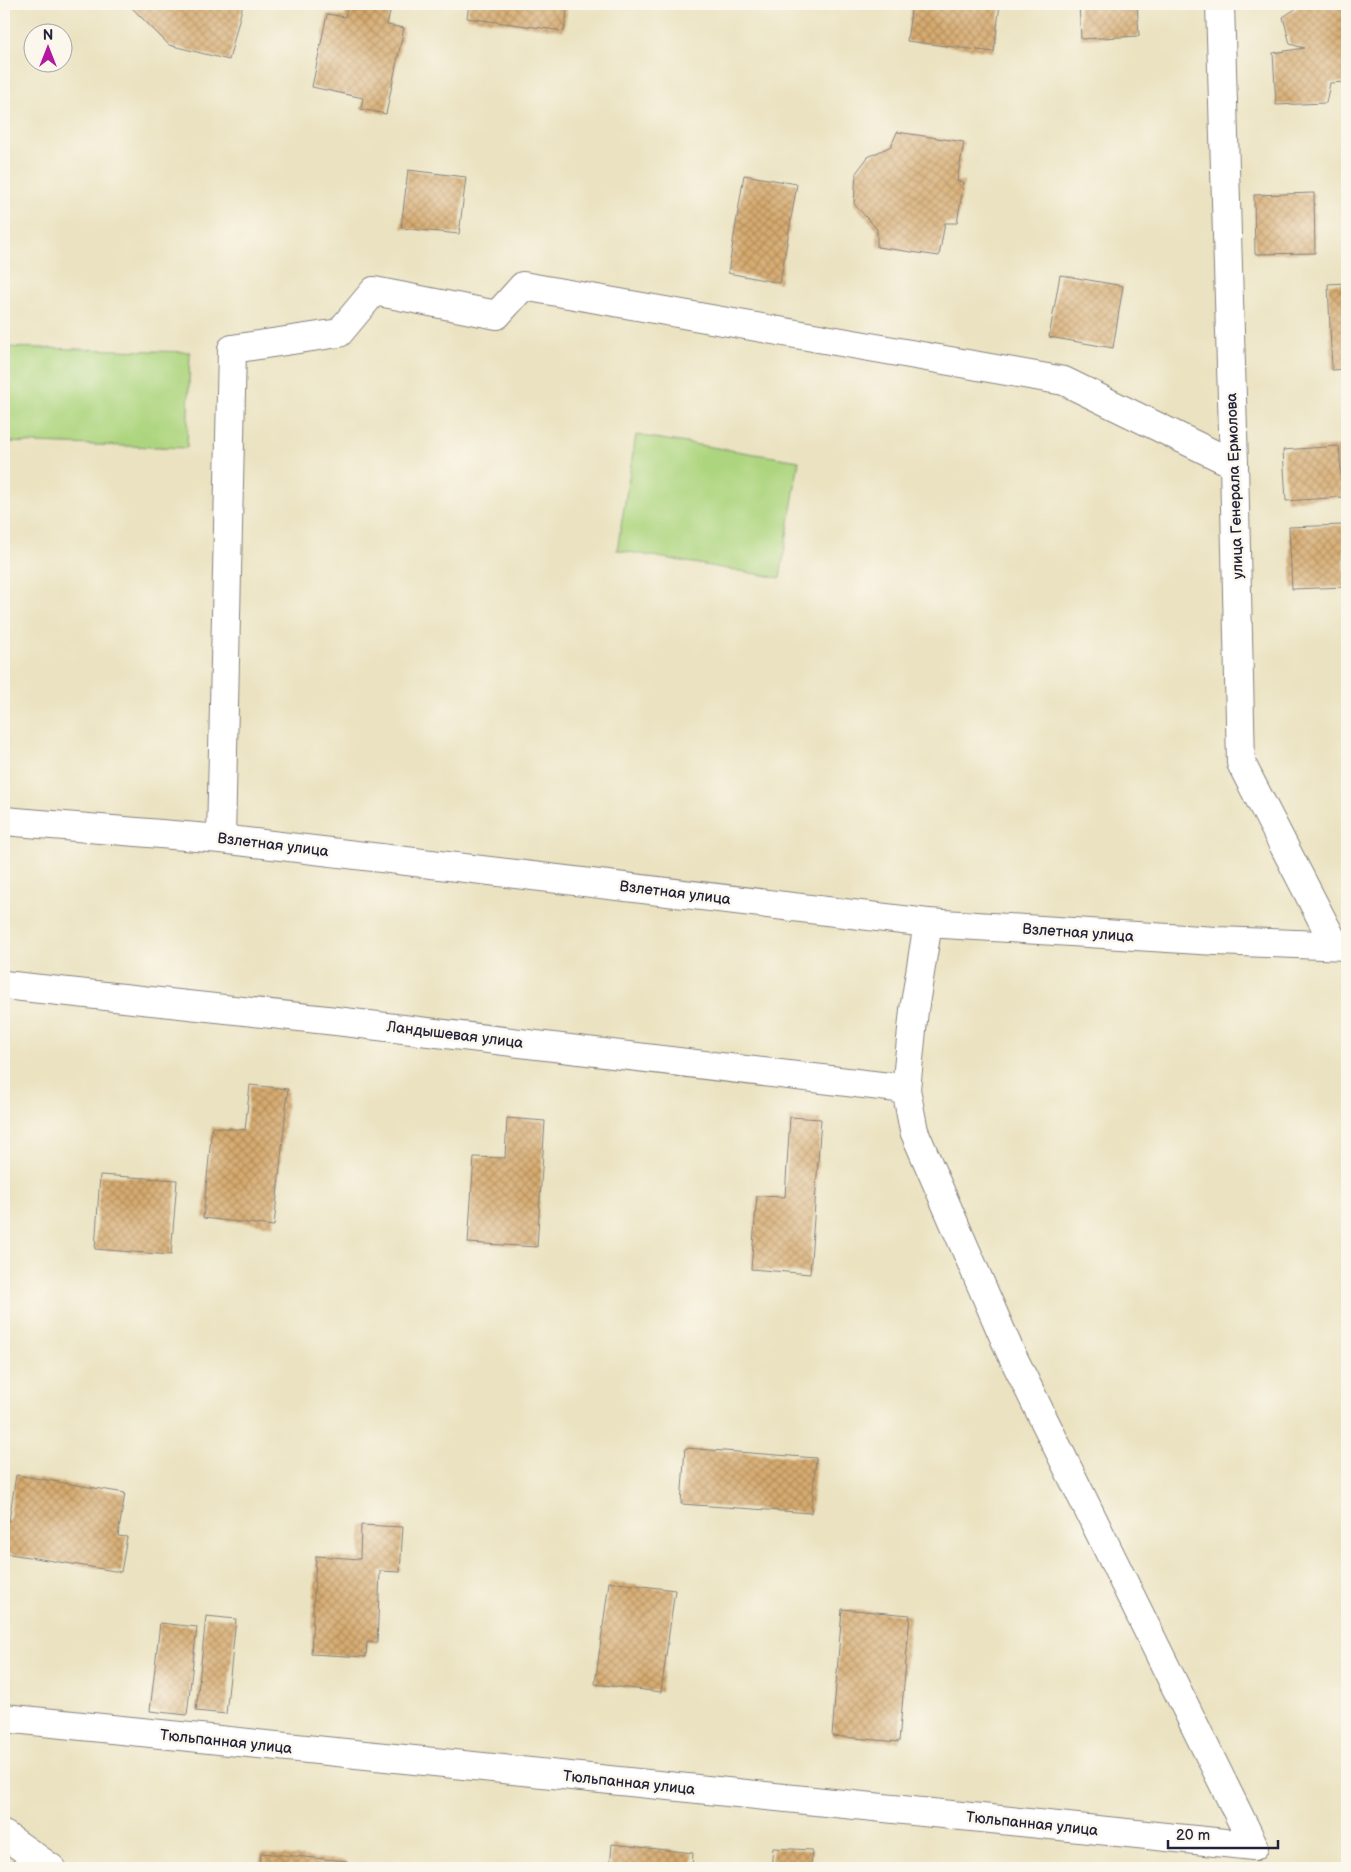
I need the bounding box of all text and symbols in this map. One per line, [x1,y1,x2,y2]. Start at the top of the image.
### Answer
north arrow [22,22,72,72]
text: N [43,27,53,44]
street label: улица Генерала Ермолова [1222,392,1248,580]
street label: Взлетная улица [216,829,330,861]
street label: Взлетная улица [618,877,732,909]
street label: Взлетная улица [1022,920,1135,946]
street label: Ландышевая улица [385,1017,524,1053]
street label: Тюльпанная улица [159,1726,293,1758]
street label: Тюльпанная улица [562,1767,696,1799]
street label: Тюльпанная улица [965,1808,1099,1840]
scale bar [1168,1817,1278,1849]
text: 20 m [1176,1826,1210,1845]

